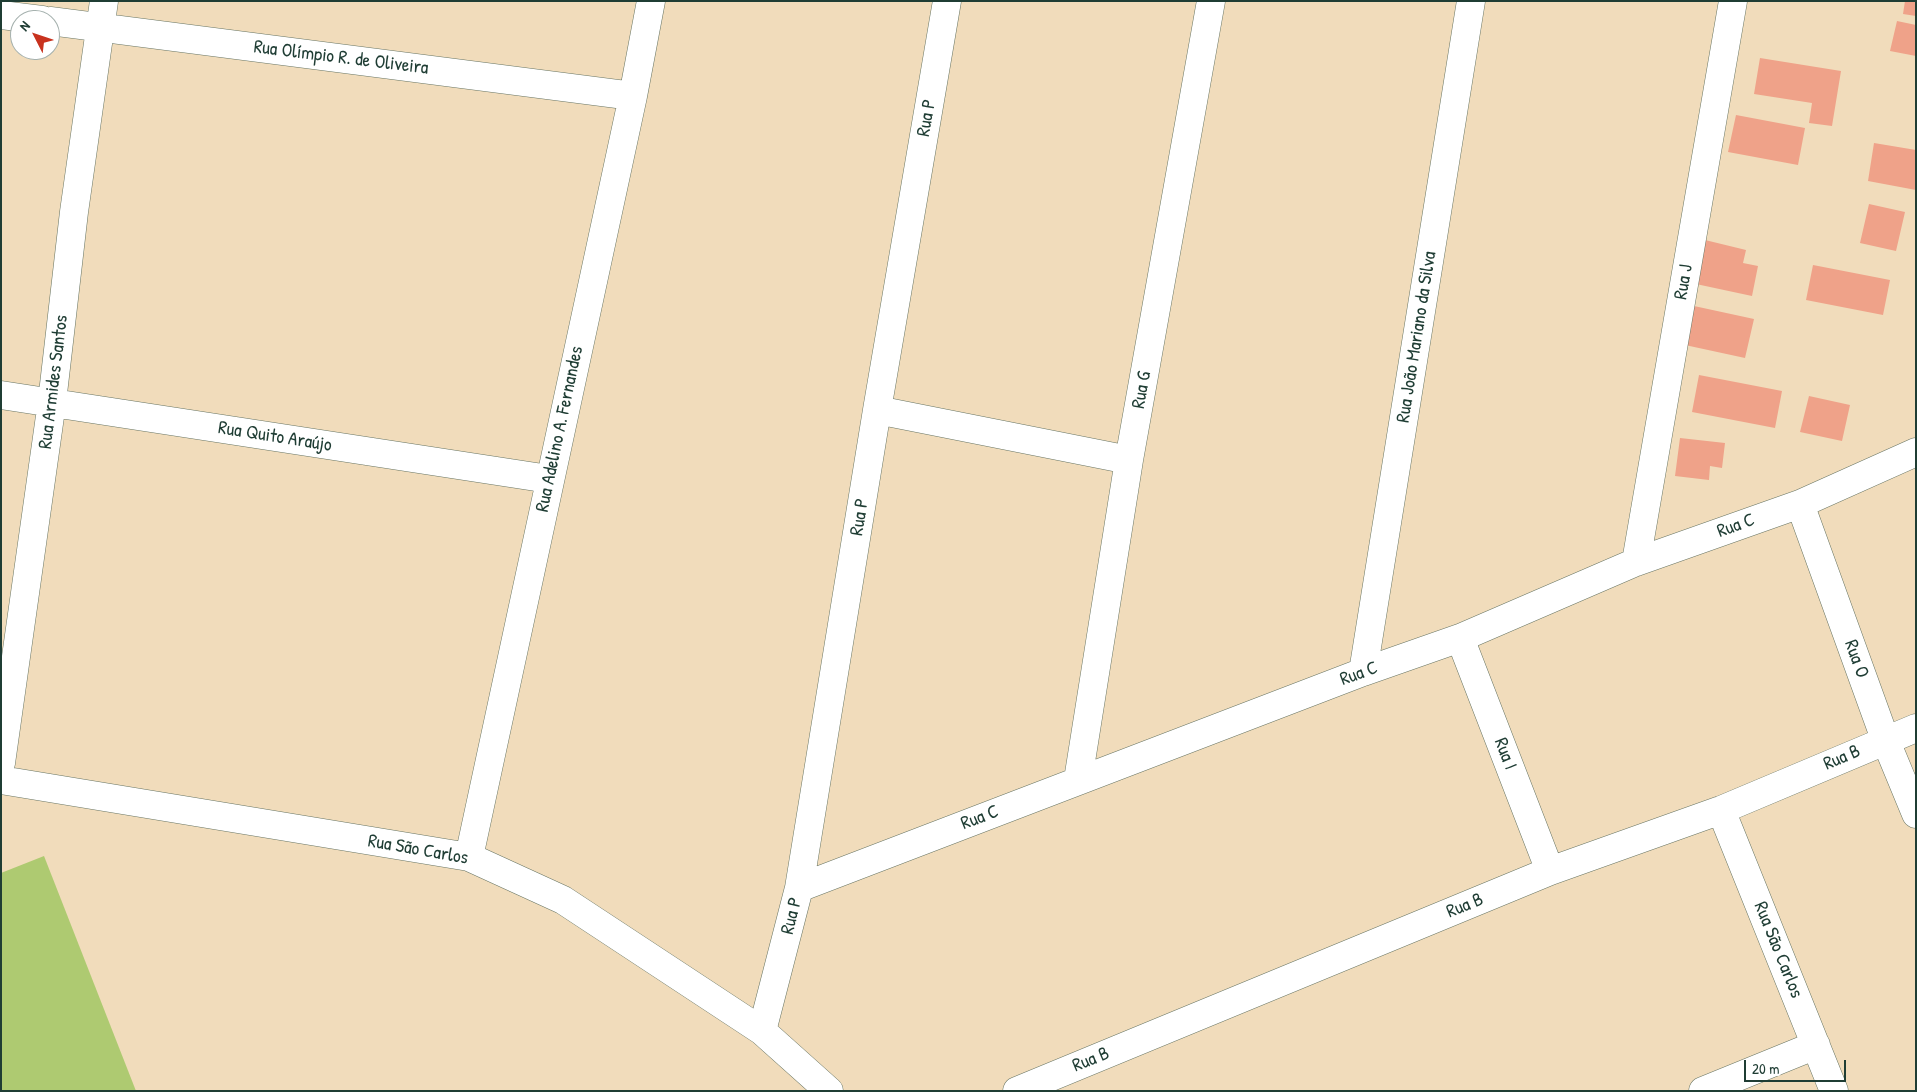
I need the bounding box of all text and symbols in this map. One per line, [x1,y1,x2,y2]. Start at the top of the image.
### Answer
north arrow [10,10,60,60]
text: N [14,16,34,35]
street label: Rua Olímpio R. de Oliveira [252,36,430,80]
street label: Rua P [913,98,941,138]
street label: Rua João Mariano da Silva [1392,250,1442,424]
street label: Rua J [1670,263,1698,301]
street label: Rua Armides Santos [34,314,74,450]
street label: Rua Adelino A. Fernandes [531,344,589,514]
street label: Rua G [1128,370,1156,410]
street label: Rua Quito Araújo [217,417,333,457]
street label: Rua P [846,497,874,537]
street label: Rua C [1714,509,1758,543]
street label: Rua O [1839,637,1873,681]
street label: Rua C [1337,657,1381,691]
street label: Rua I [1489,735,1521,773]
street label: Rua B [1820,740,1864,776]
street label: Rua C [958,800,1002,836]
street label: Rua São Carlos [366,830,470,870]
street label: Rua B [1443,888,1487,924]
street label: Rua P [776,895,808,937]
street label: Rua São Carlos [1748,899,1808,1001]
street label: Rua B [1069,1042,1113,1078]
scale bar [1747,1050,1850,1082]
text: 20 m [1752,1058,1779,1079]

